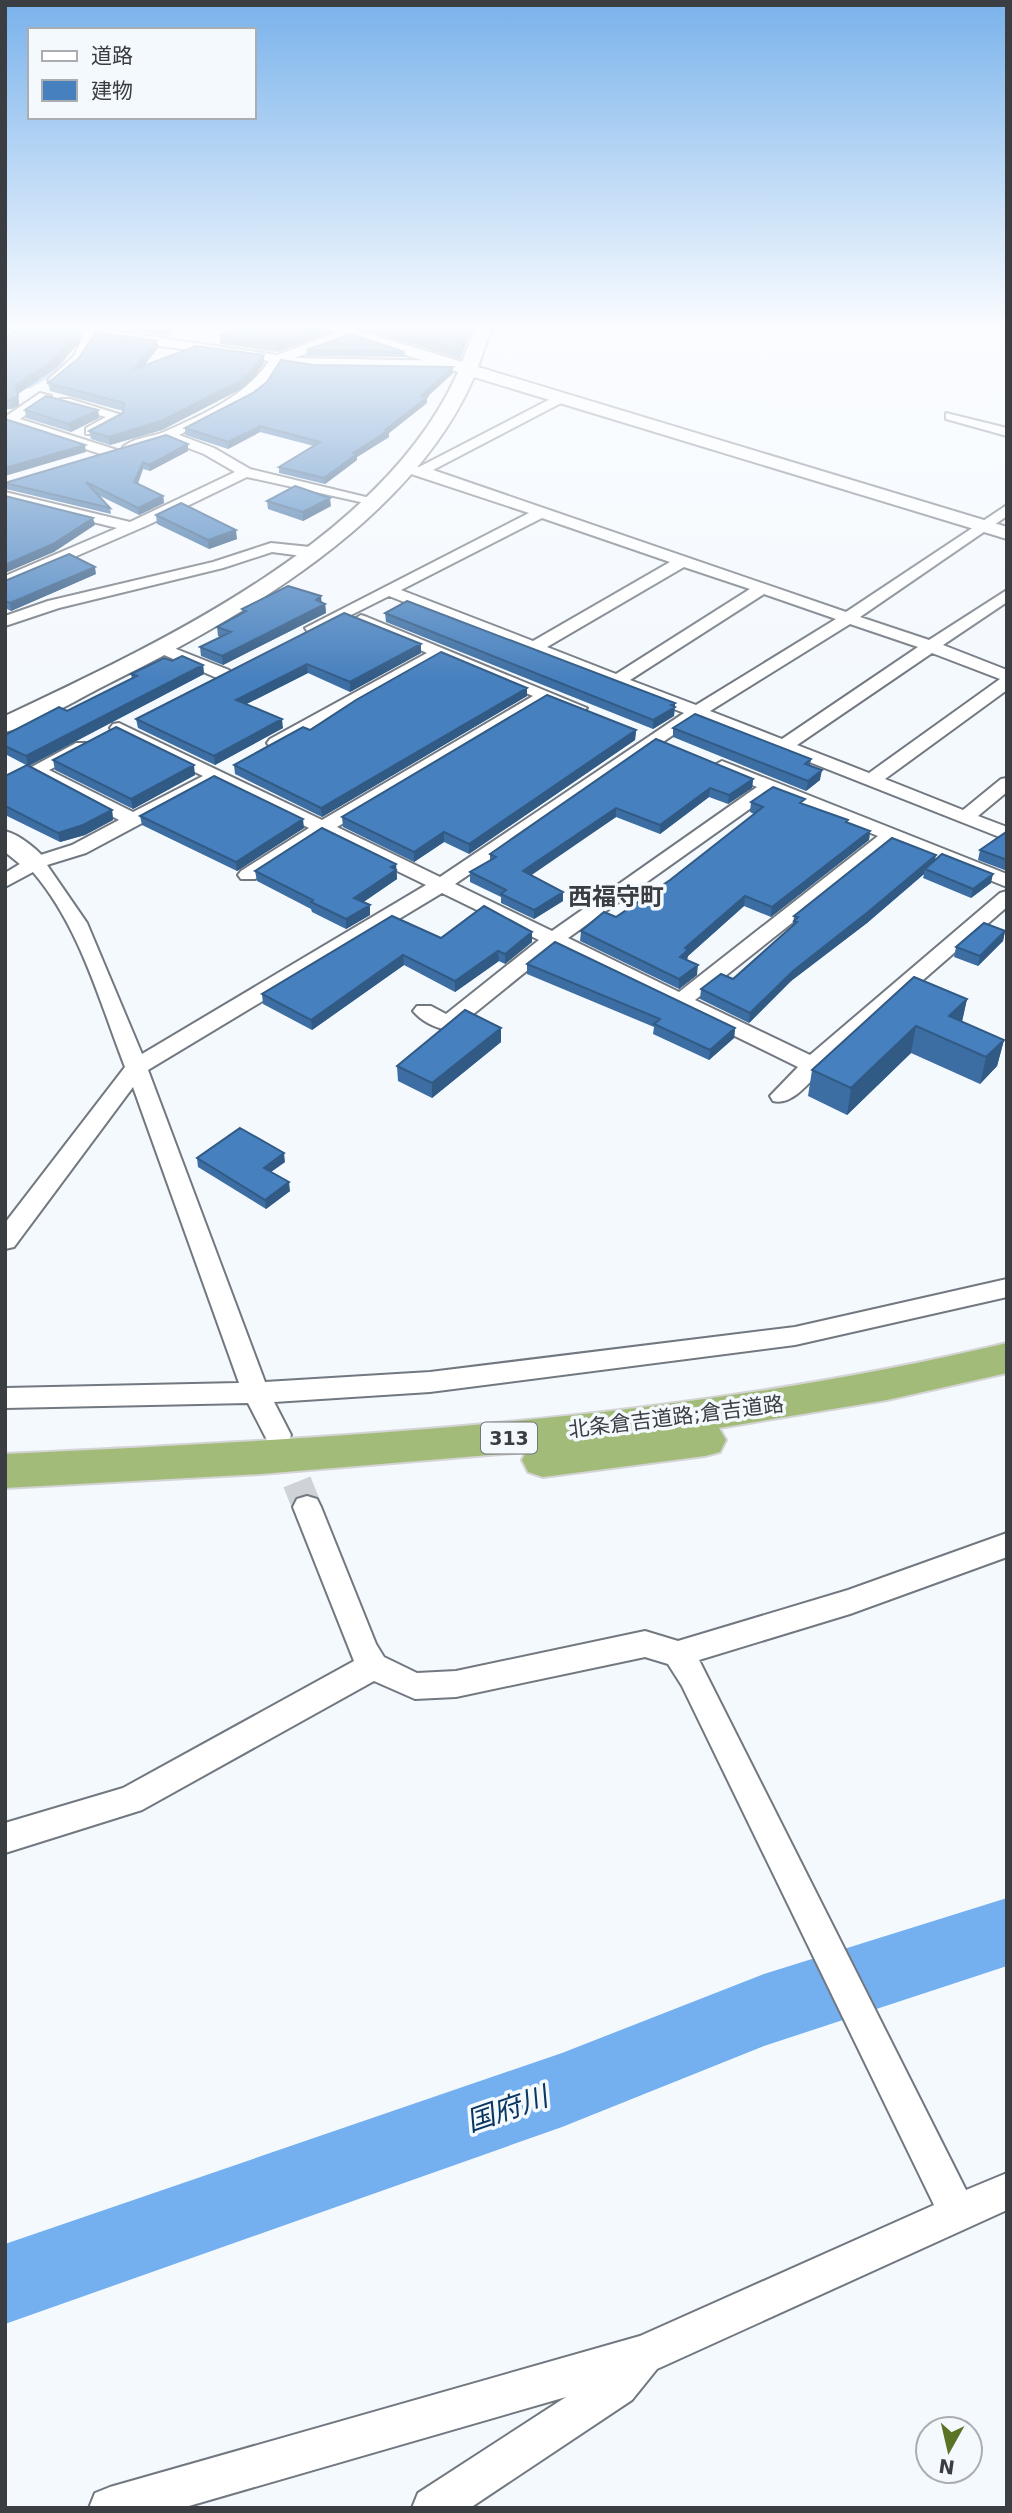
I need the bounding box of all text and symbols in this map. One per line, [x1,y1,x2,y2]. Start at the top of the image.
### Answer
legend [28,28,256,119]
text: 道路 [91,44,133,68]
text: 建物 [91,79,133,103]
district label: 西福守町 [568,883,664,911]
street label: 北条倉吉道路;倉吉道路 [567,1392,785,1442]
road number: 313 [481,1422,537,1454]
water label: 国府川 [462,2079,555,2138]
north arrow [914,2415,984,2485]
text: N [937,2455,956,2479]

